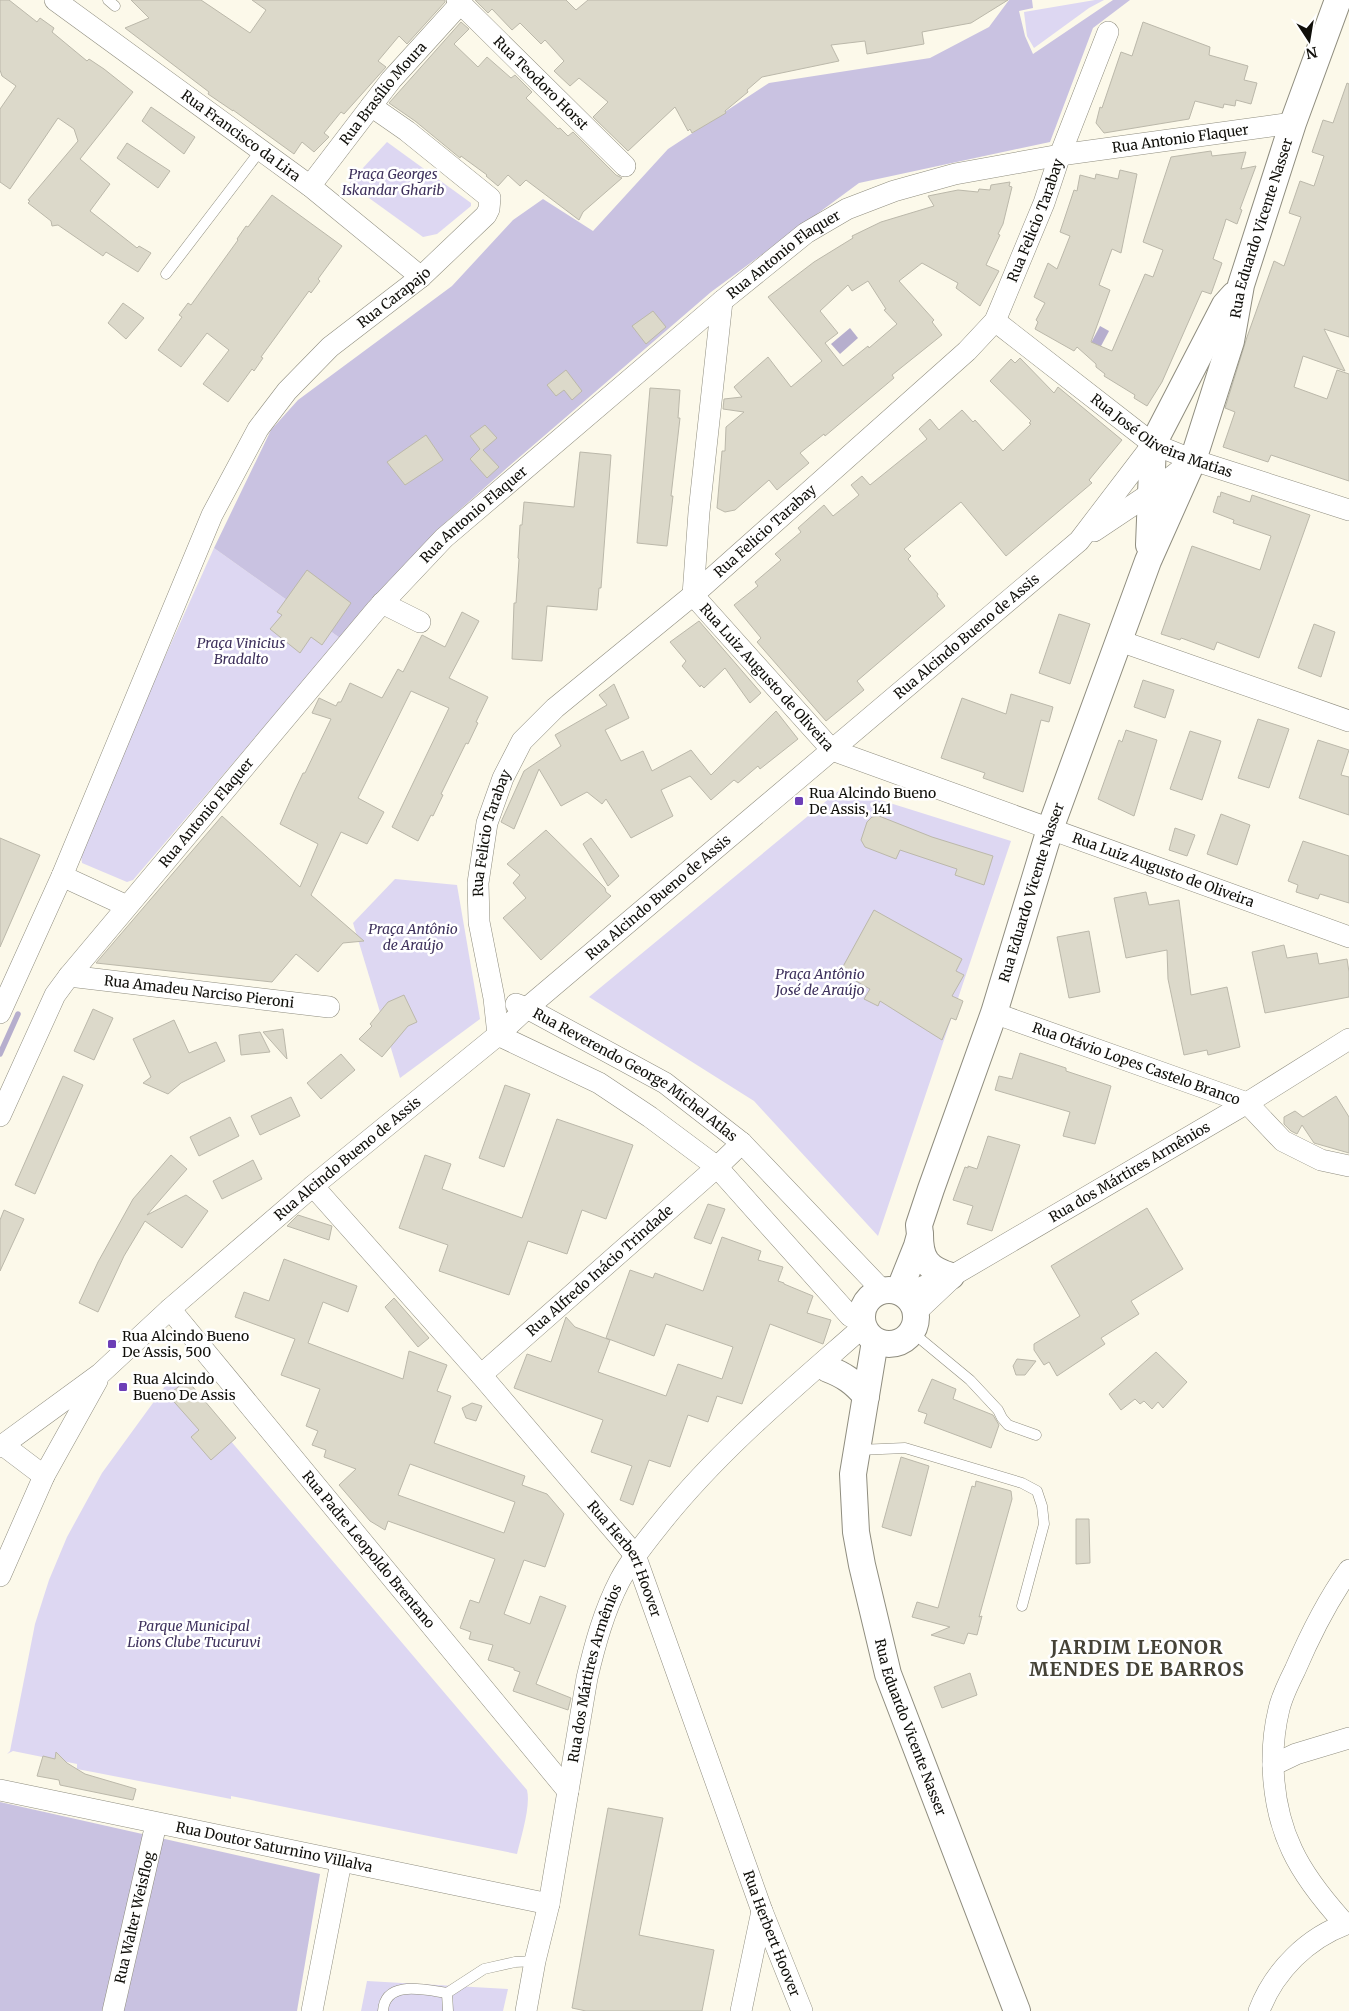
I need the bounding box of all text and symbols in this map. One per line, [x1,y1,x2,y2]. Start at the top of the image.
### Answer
north arrow [1284,15,1334,65]
street label: Rua Teodoro Horst [490,32,593,134]
street label: Rua Brasílio Moura [336,38,431,149]
text: N [1304,43,1319,63]
street label: Rua Francisco da Lira [178,86,304,185]
street label: Rua Antonio Flaquer [1111,120,1250,157]
street label: Rua Eduardo Vicente Nasser [1226,136,1297,320]
street label: Rua Felicio Tarabay [1003,156,1067,285]
park label: Praça Georges Iskandar Gharib [342,165,444,199]
street label: Rua Antonio Flaquer [723,206,844,303]
street label: Rua Carapajo [354,264,434,332]
street label: Rua José Oliveira Matias [1087,390,1235,481]
street label: Rua Antonio Flaquer [416,462,531,567]
street label: Rua Felicio Tarabay [710,480,820,581]
street label: Rua Alcindo Bueno de Assis [890,570,1043,703]
street label: Rua Luiz Augusto de Oliveira [696,600,838,755]
park label: Praça Vinicius Bradalto [197,634,285,668]
street label: Rua Antonio Flaquer [155,754,257,871]
street label: Rua Felicio Tarabay [469,766,515,897]
place label: Rua Alcindo Bueno De Assis, 141 [809,784,936,818]
marker: Rua Alcindo Bueno De Assis, 141 [793,795,805,807]
street label: Rua Eduardo Vicente Nasser [995,800,1068,984]
street label: Rua Luiz Augusto de Oliveira [1070,829,1257,911]
street label: Rua Alcindo Bueno de Assis [582,831,734,964]
park label: Praça Antônio de Araújo [368,920,458,954]
park label: Praça Antônio José de Araújo [774,965,865,999]
street label: Rua Amadeu Narciso Pieroni [103,971,296,1012]
street label: Rua Reverendo George Michel Atlas [530,1004,741,1145]
street label: Rua Otávio Lopes Castelo Branco [1030,1018,1243,1109]
street label: Rua Alcindo Bueno de Assis [270,1093,424,1224]
street label: Rua dos Mártires Armênios [1046,1118,1213,1226]
street label: Rua Alfredo Inácio Trindade [523,1201,676,1340]
place label: Rua Alcindo Bueno De Assis, 500 [122,1327,249,1361]
marker: Rua Alcindo Bueno De Assis, 500 [106,1338,118,1350]
place label: Rua Alcindo Bueno De Assis [133,1370,236,1404]
marker: Rua Alcindo Bueno De Assis [117,1381,129,1393]
street label: Rua Padre Leopoldo Brentano [298,1467,439,1632]
street label: Rua Herbert Hoover [583,1497,665,1619]
street label: Rua dos Mártires Armênios [564,1581,626,1764]
park label: Parque Municipal Lions Clube Tucuruvi [127,1617,261,1651]
district label: JARDIM LEONOR MENDES DE BARROS [1029,1635,1245,1681]
street label: Rua Eduardo Vicente Nasser [871,1637,950,1818]
street label: Rua Doutor Saturnino Villalva [174,1818,375,1876]
street label: Rua Walter Weisflog [111,1849,159,1985]
street label: Rua Herbert Hoover [739,1868,804,1999]

